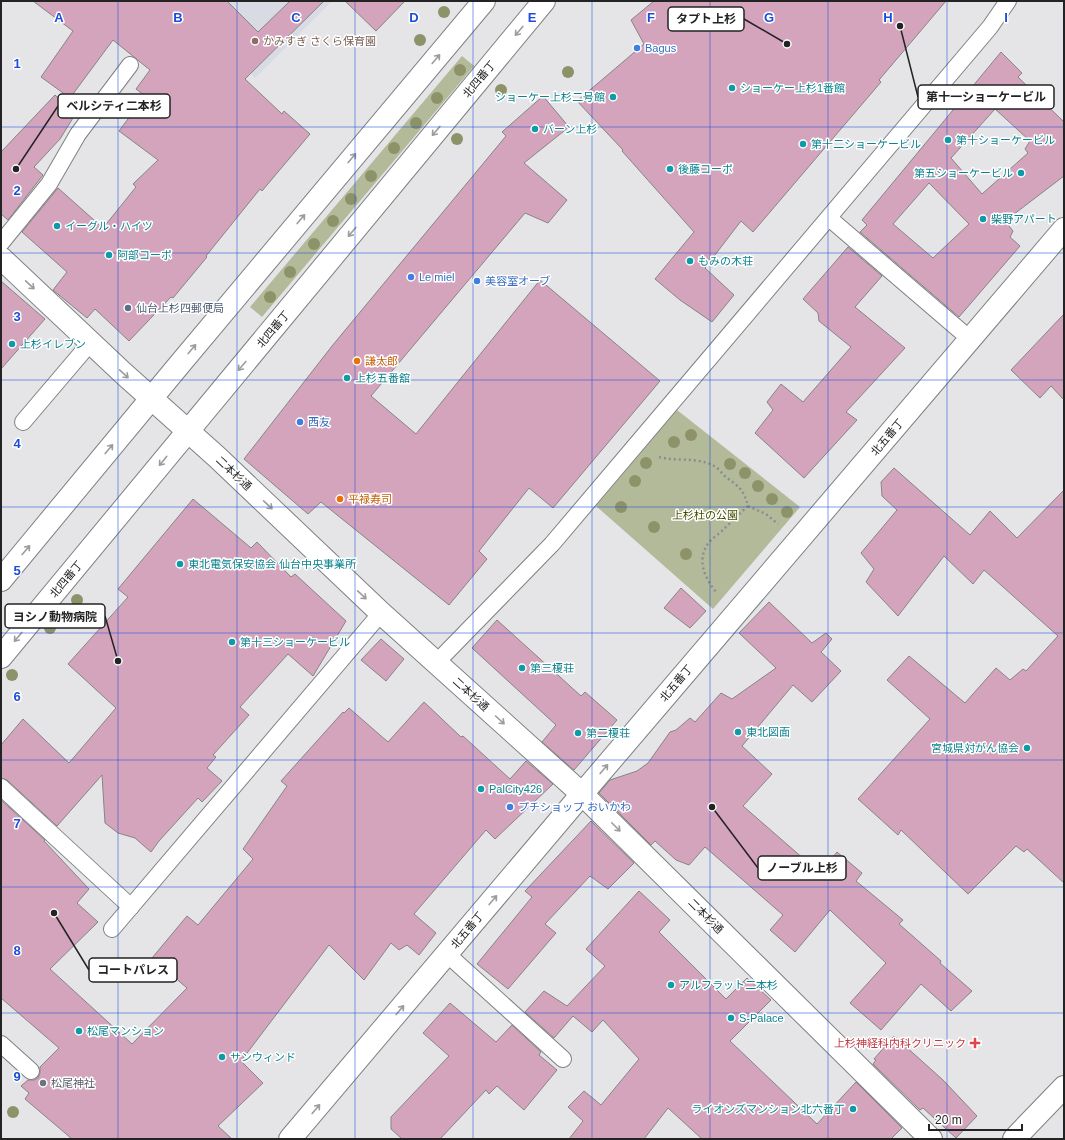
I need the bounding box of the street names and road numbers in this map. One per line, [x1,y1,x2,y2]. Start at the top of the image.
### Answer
street label: 北四番丁 [460,58,498,100]
street label: 北四番丁 [254,308,292,350]
street label: 北五番丁 [868,416,906,458]
street label: 二本杉通 [214,454,254,492]
street label: 北四番丁 [47,558,85,600]
street label: 北五番丁 [657,662,695,704]
street label: 二本杉通 [451,675,491,713]
street label: 二本杉通 [686,896,726,936]
street label: 北五番丁 [448,909,486,951]

